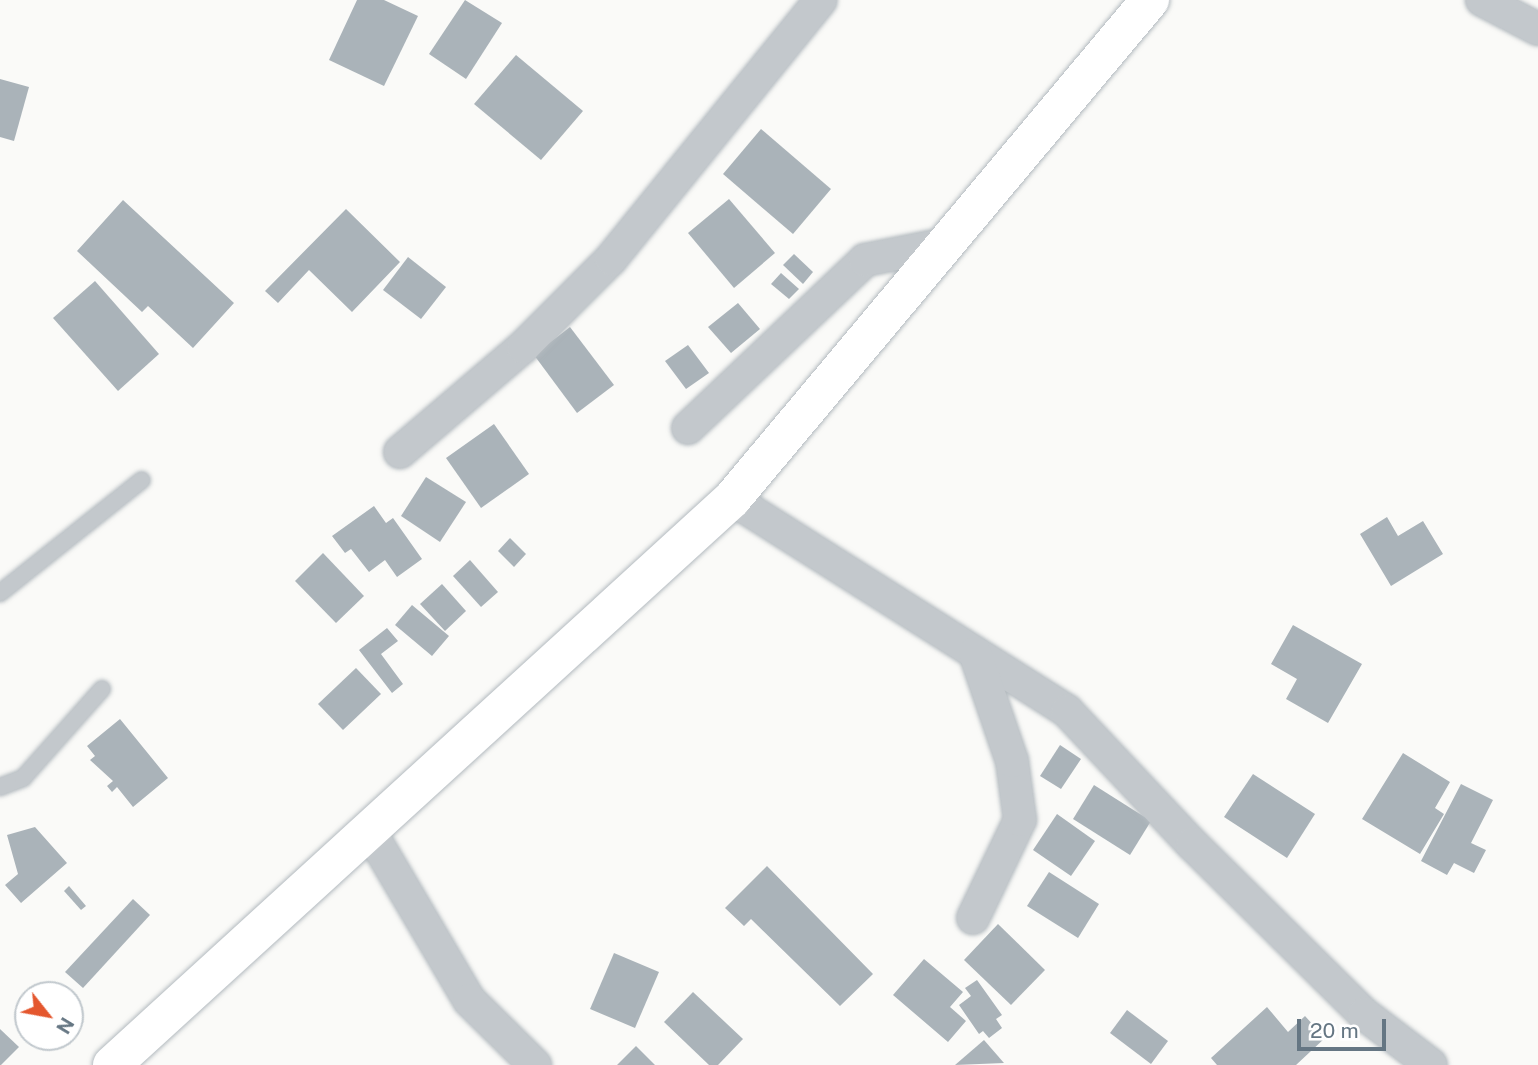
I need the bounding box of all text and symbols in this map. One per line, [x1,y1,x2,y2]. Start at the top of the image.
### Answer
north arrow [14,981,84,1051]
scale bar [1300,1006,1389,1050]
text: N [52,1014,79,1038]
text: 20 m [1310,1018,1359,1043]

